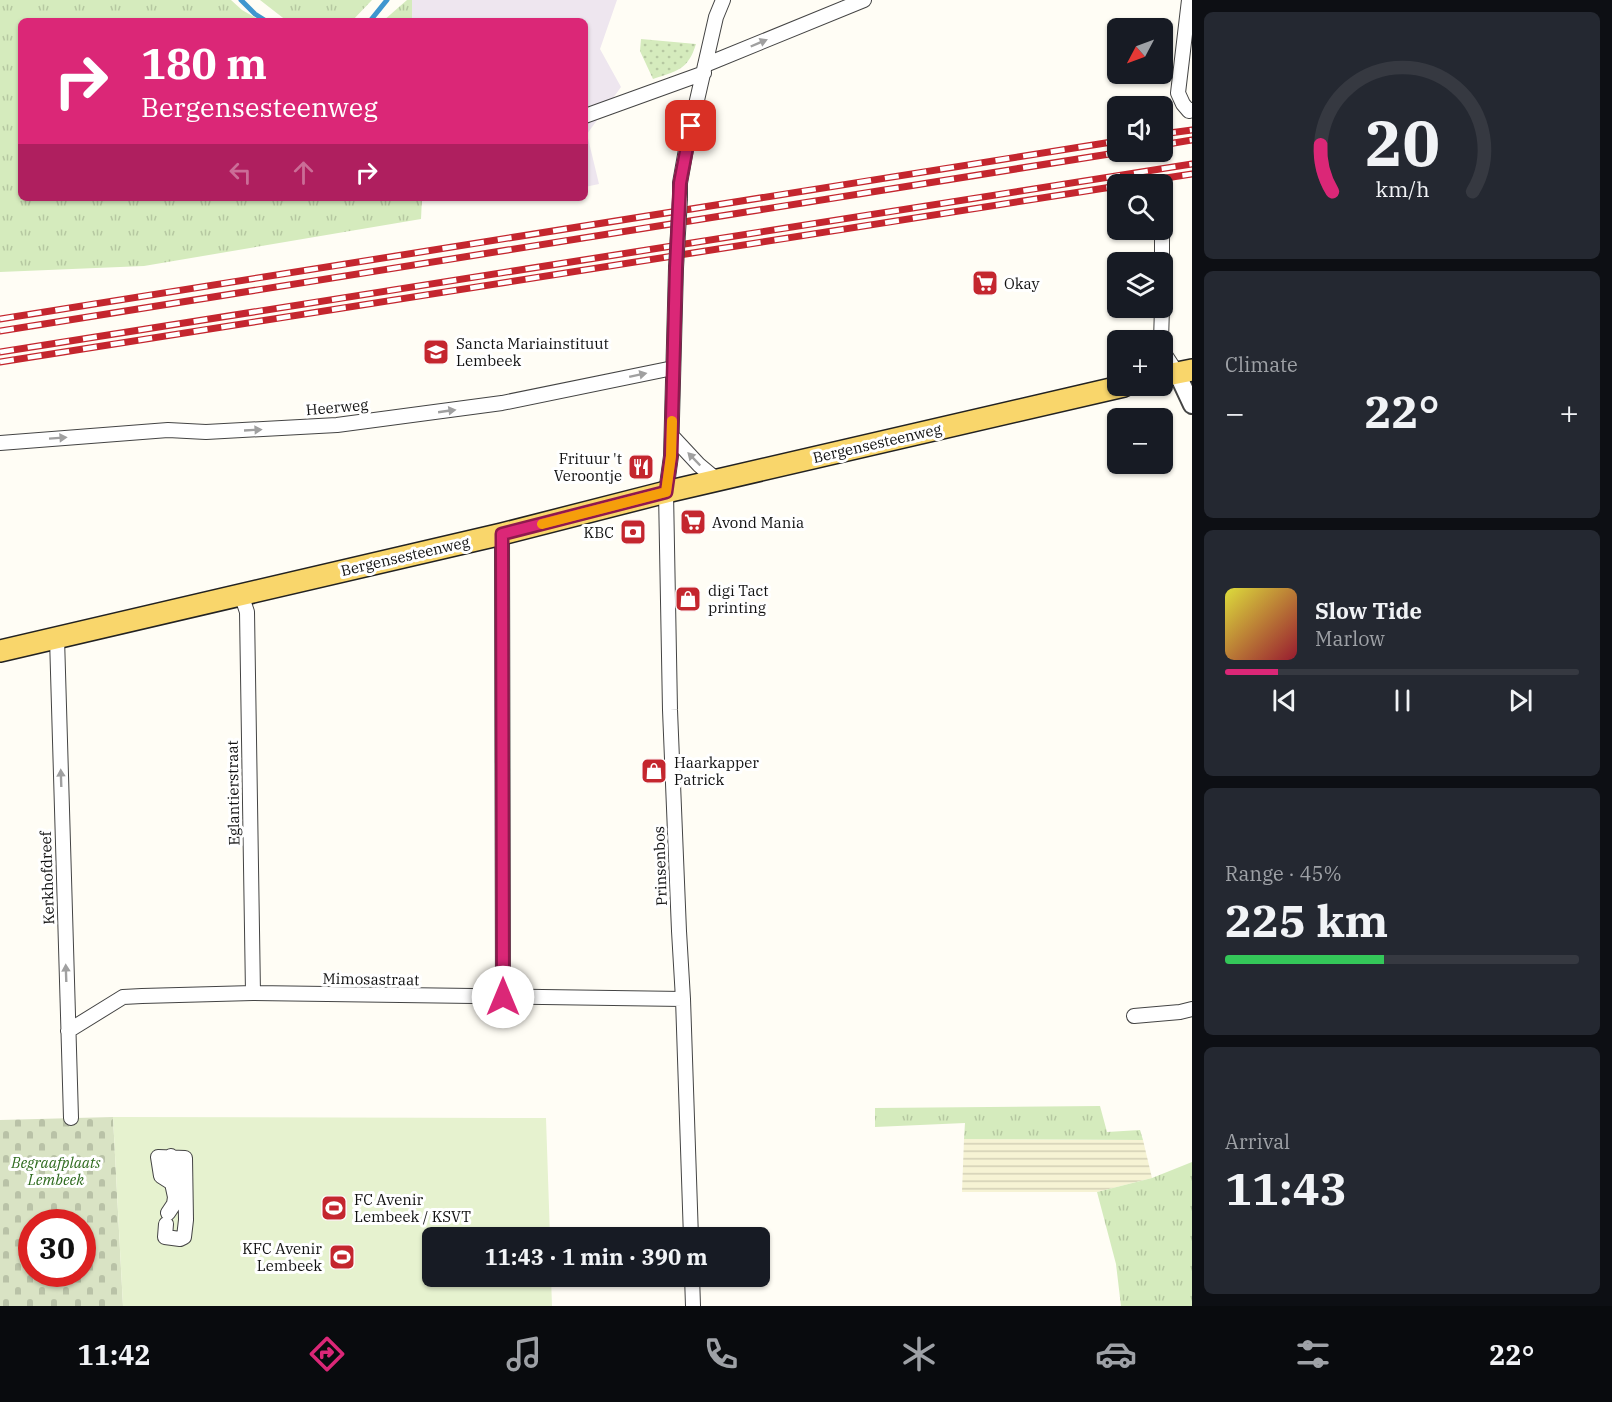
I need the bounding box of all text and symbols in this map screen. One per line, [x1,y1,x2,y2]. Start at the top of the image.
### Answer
north arrow [1107,18,1173,84]
map controls [1107,18,1173,474]
text: 180 m [141,36,267,91]
one-way arrow [751,38,769,48]
icon: right [42,42,120,120]
text: Bergensesteenweg [141,89,378,124]
button: sound [1107,96,1173,162]
pin [665,100,716,151]
text: 20 [1365,103,1439,184]
icon: arrive [674,109,707,142]
icon: left [224,156,257,189]
icon: ahead [287,156,320,189]
icon: right [350,156,383,189]
button: search [1107,174,1173,240]
text: km/h [1375,176,1429,204]
button: layers [1107,252,1173,318]
supermarket icon: Okay [970,268,1000,298]
place label: Okay [1004,274,1040,293]
button: + [1107,330,1173,396]
place label: Sancta Mariainstituut Lembeek [456,334,609,370]
school or university icon: Sancta Mariainstituut Lembeek [421,337,451,367]
text: Climate [1225,351,1298,378]
one-way arrow [629,370,648,379]
text: 22° [1364,382,1440,440]
text: − [1225,391,1245,434]
text: + [1559,391,1579,434]
street label: Heerweg [305,395,369,419]
one-way arrow [437,406,456,415]
button: − [1107,408,1173,474]
street label: Bergensesteenweg [811,419,943,467]
one-way arrow [243,425,262,434]
one-way arrow [49,433,68,443]
place label: Frituur 't Veroontje [554,449,622,485]
restaurant icon: Frituur 't Veroontje [626,452,656,482]
one-way arrow [687,453,701,467]
supermarket icon: Avond Mania [678,507,708,537]
place label: Avond Mania [712,513,804,532]
bank icon: KBC [618,517,648,547]
place label: KBC [584,523,614,542]
street label: Bergensesteenweg [339,532,471,580]
place label: digi Tact printing [708,581,769,617]
shop icon: digi Tact printing [673,584,703,614]
text: Slow Tide [1315,596,1422,625]
text: Marlow [1315,625,1385,652]
icon: previous [1268,684,1301,717]
icon: pause [1386,684,1419,717]
icon: next [1504,684,1537,717]
street label: Eglantierstraat [223,740,243,846]
place label: Haarkapper Patrick [674,753,759,789]
shop icon: Haarkapper Patrick [639,756,669,786]
one-way arrow [56,768,66,787]
street label: Prinsenbos [649,826,671,906]
street label: Kerkhofdreef [36,830,58,925]
text: Range · 45% [1225,860,1342,887]
text: 225 km [1225,891,1388,949]
one-way arrow [62,963,71,982]
position arrow [471,965,535,1029]
street label: Mimosastraat [322,969,420,989]
text: Arrival [1225,1128,1290,1155]
park label: Begraafplaats Lembeek [10,1153,101,1189]
text: 11:43 [1225,1159,1347,1217]
place label: FC Avenir Lembeek / KSVT [354,1190,471,1226]
sports icon: FC Avenir Lembeek / KSVT [319,1193,349,1223]
speed limit sign: 30 [18,1209,96,1287]
place label: KFC Avenir Lembeek [242,1239,322,1275]
sports icon: KFC Avenir Lembeek [327,1242,357,1272]
text: 11:43 · 1 min · 390 m [484,1242,708,1271]
icon: directions [306,1333,348,1375]
icon: music [503,1333,545,1375]
icon: phone [700,1333,742,1375]
icon: climate [898,1333,940,1375]
icon: car [1095,1333,1137,1375]
icon: filters [1292,1333,1334,1375]
text: 11:42 [78,1337,151,1372]
text: 22° [1489,1337,1534,1372]

